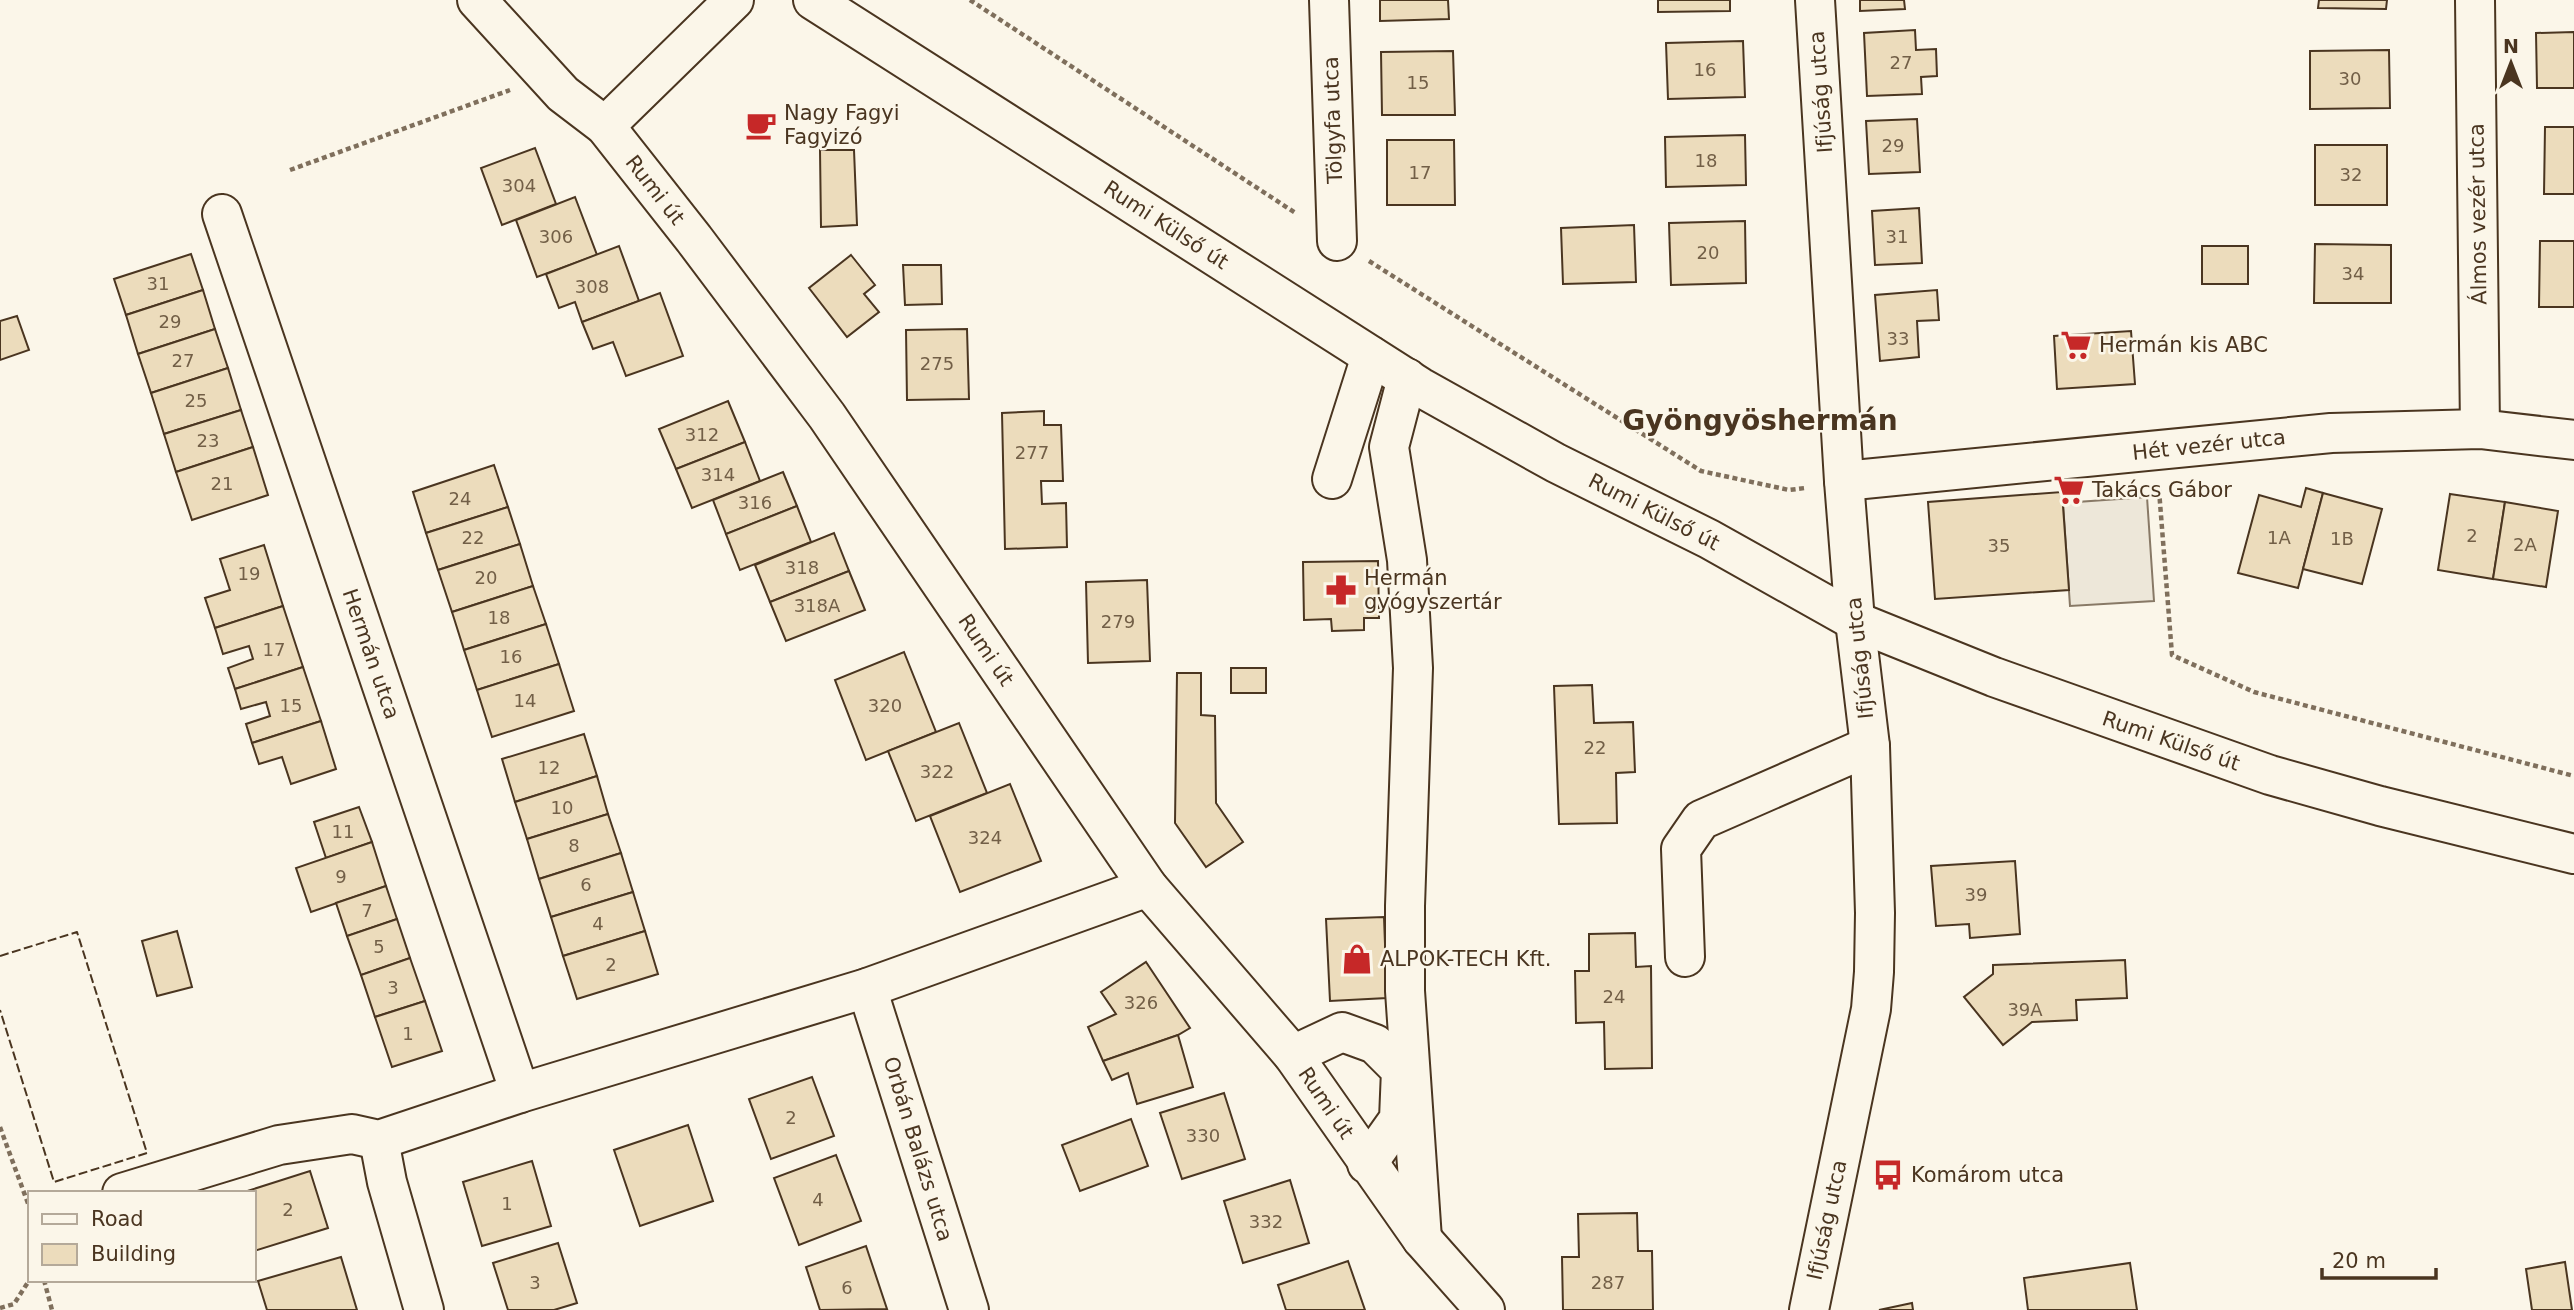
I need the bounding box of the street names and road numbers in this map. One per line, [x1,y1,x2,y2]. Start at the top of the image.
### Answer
street label: Ifjúság utca [1805,30,1837,154]
street label: Tölgyfa utca [1319,56,1347,185]
street label: Álmos vezér utca [2463,123,2492,305]
street label: Rumi út [620,151,690,229]
street label: Rumi Külső út [1099,176,1233,274]
street label: Hét vezér utca [2131,425,2287,465]
street label: Rumi Külső út [1584,469,1724,555]
street label: Hermán utca [337,586,405,722]
street label: Ifjúság utca [1842,596,1878,720]
street label: Rumi út [953,610,1019,690]
street label: Rumi Külső út [2099,706,2243,776]
street label: Orbán Balázs utca [878,1054,958,1244]
street label: Rumi út [1293,1063,1359,1143]
street label: Ifjúság utca [1803,1158,1851,1282]

